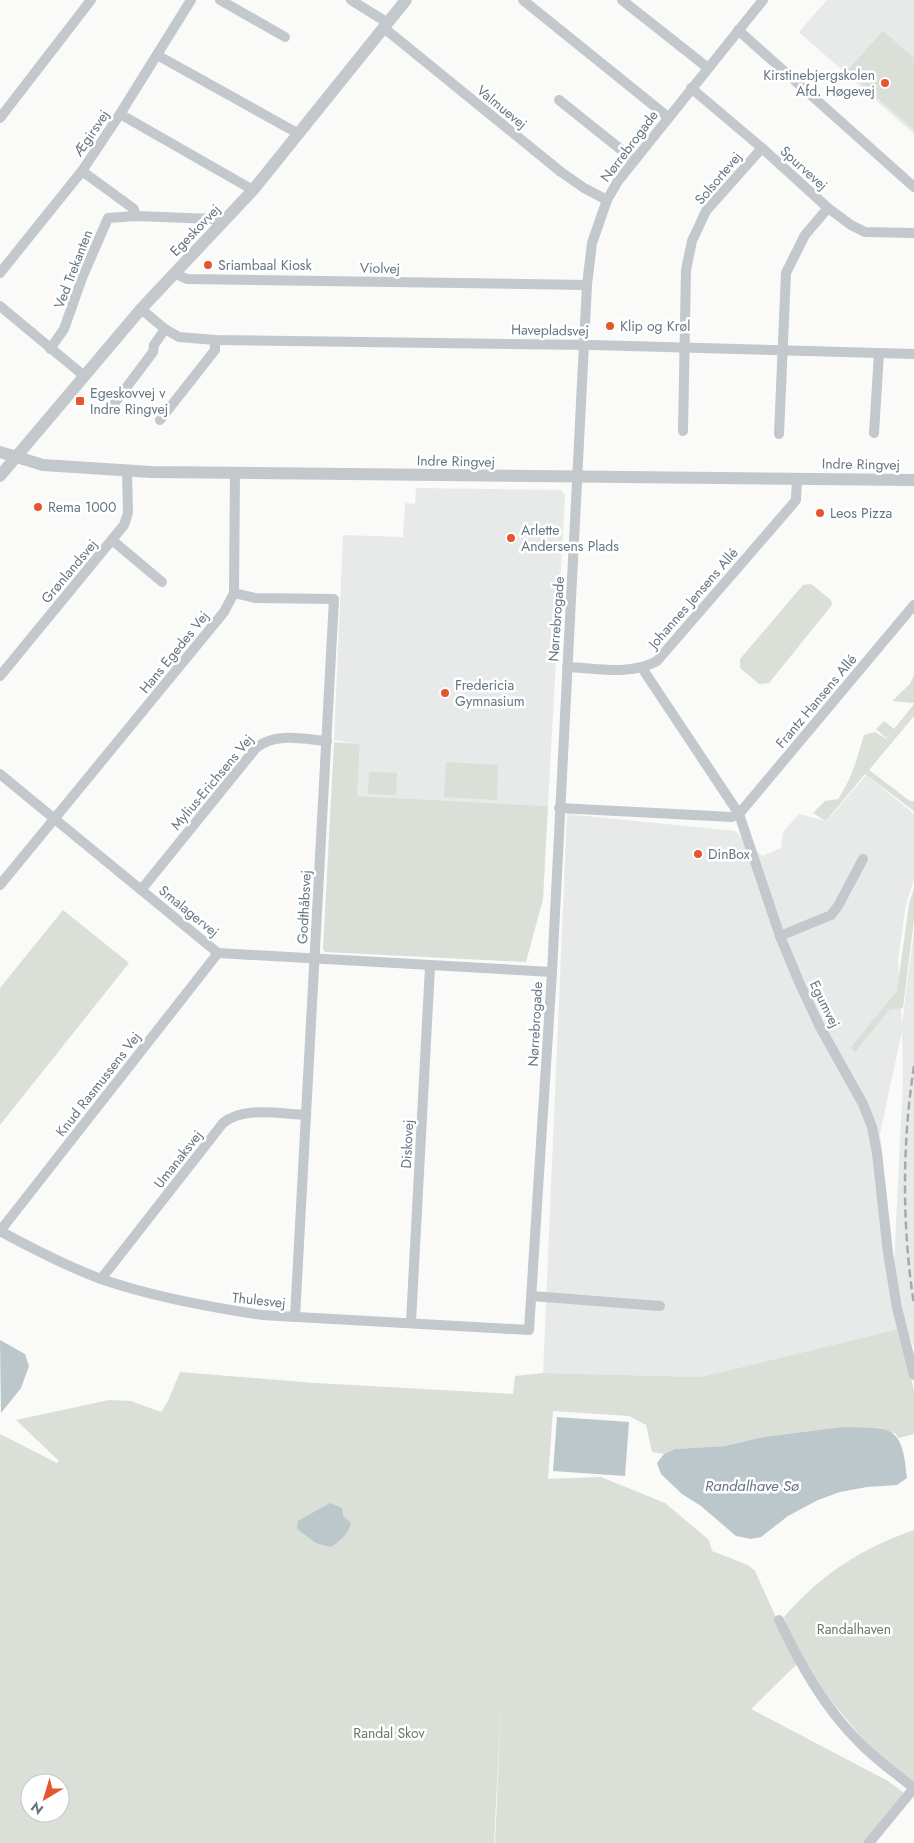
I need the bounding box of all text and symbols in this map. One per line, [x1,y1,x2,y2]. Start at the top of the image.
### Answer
place label: Kirstinebjergskolen Afd. Høgevej [763,65,875,101]
marker: Kirstinebjergskolen Afd. Høgevej [879,77,891,89]
street label: Valmuevej [472,80,532,134]
street label: Ægirsvej [68,106,114,160]
street label: Nørrebrogade [595,106,663,186]
street label: Spurvevej [776,141,832,195]
street label: Solsortevej [690,147,746,209]
street label: Egeskovvej [165,200,225,260]
street label: Ved Trekanten [49,227,97,311]
place label: Sriambaal Kiosk [218,255,312,275]
street label: Violvej [360,258,400,278]
marker: Sriambaal Kiosk [202,259,214,271]
place label: Klip og Krøl [620,316,690,336]
street label: Havepladsvej [511,319,589,341]
marker: Klip og Krøl [604,320,616,332]
place label: Egeskovvej v Indre Ringvej [90,383,168,419]
marker: Egeskovvej v Indre Ringvej [74,395,86,407]
street label: Indre Ringvej [417,450,495,472]
street label: Indre Ringvej [822,453,900,475]
place label: Rema 1000 [48,497,116,517]
marker: Rema 1000 [32,501,44,513]
place label: Leos Pizza [830,503,892,523]
marker: Leos Pizza [814,507,826,519]
place label: Arlette Andersens Plads [521,520,619,556]
marker: Arlette Andersens Plads [505,532,517,544]
street label: Grønlandsvej [36,535,102,607]
street label: Johannes Jensens Allé [642,543,742,654]
street label: Nørrebrogade [543,576,569,662]
street label: Hans Egedes Vej [135,607,213,697]
street label: Frantz Hansens Allé [771,650,861,752]
place label: Fredericia Gymnasium [455,675,525,711]
marker: Fredericia Gymnasium [439,687,451,699]
street label: Mylius-Erichsens Vej [166,730,258,834]
place label: DinBox [708,844,750,864]
marker: DinBox [692,848,704,860]
street label: Godthåbsvej [292,869,316,945]
street label: Smalagervej [155,880,223,942]
street label: Egumvej [805,977,845,1031]
street label: Nørrebrogade [523,981,547,1067]
street label: Knud Rasmussens Vej [51,1027,145,1141]
street label: Diskovej [396,1119,418,1169]
street label: Umanaksvej [149,1126,207,1192]
street label: Thulesvej [231,1287,287,1313]
water label: Randalhave Sø [705,1475,799,1497]
park label: Randalhaven [817,1619,891,1639]
park label: Randal Skov [353,1723,425,1743]
north arrow [20,1773,70,1823]
text: N [26,1797,48,1820]

